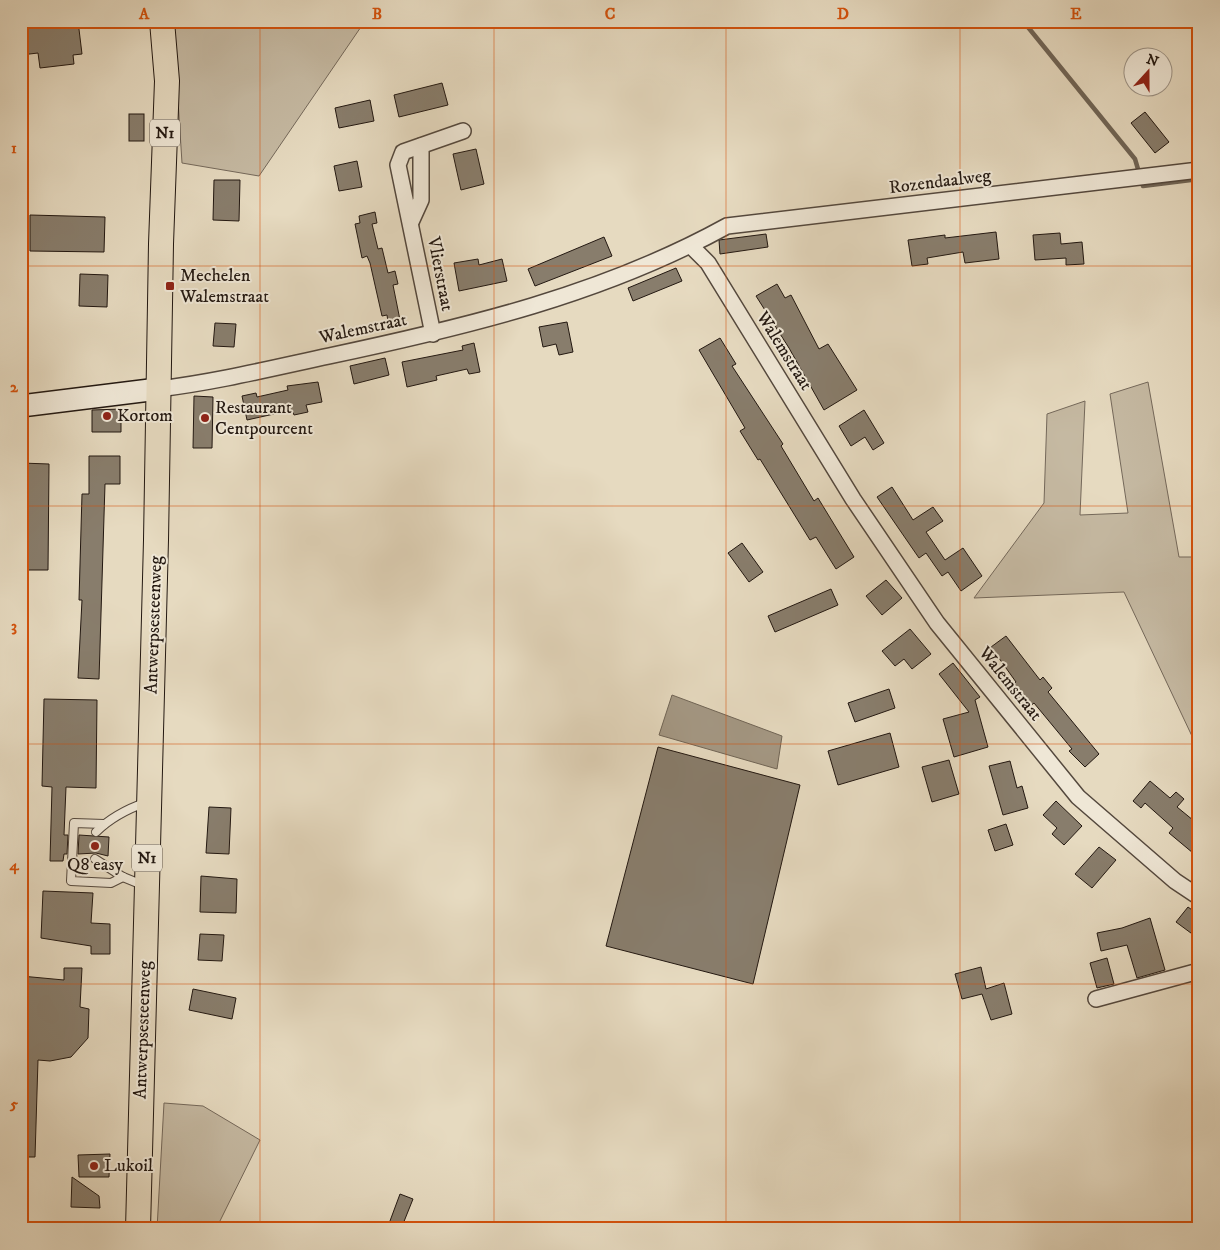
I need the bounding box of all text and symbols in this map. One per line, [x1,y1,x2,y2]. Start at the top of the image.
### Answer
text: A [138,4,150,24]
text: B [372,4,382,24]
text: C [605,4,615,24]
text: D [837,4,849,24]
text: E [1070,4,1082,24]
north arrow [1122,48,1172,98]
text: N [1144,50,1161,71]
road number: N1 [150,120,180,146]
text: 1 [11,138,17,158]
street label: Rozendaalweg [888,165,992,199]
street label: Vlierstraat [422,234,458,313]
place label: Mechelen Walemstraat [179,265,269,308]
marker: Mechelen Walemstraat [164,280,176,292]
street label: Walemstraat [751,307,817,395]
street label: Walemstraat [316,309,409,349]
text: 2 [10,377,19,397]
place label: Restaurant Centpourcent [215,397,313,440]
place label: Kortom [117,405,173,427]
marker: Kortom [101,410,113,422]
marker: Restaurant Centpourcent [199,412,211,424]
street label: Antwerpsesteenweg [141,555,167,695]
text: 3 [11,616,17,636]
street label: Walemstraat [973,642,1047,726]
marker: Q8 easy [89,840,101,852]
road number: N1 [132,844,162,871]
place label: Q8 easy [67,854,123,876]
text: 4 [8,855,19,875]
street label: Antwerpsesteenweg [130,960,156,1100]
text: 5 [9,1094,18,1114]
place label: Lukoil [104,1155,154,1177]
marker: Lukoil [88,1160,100,1172]

